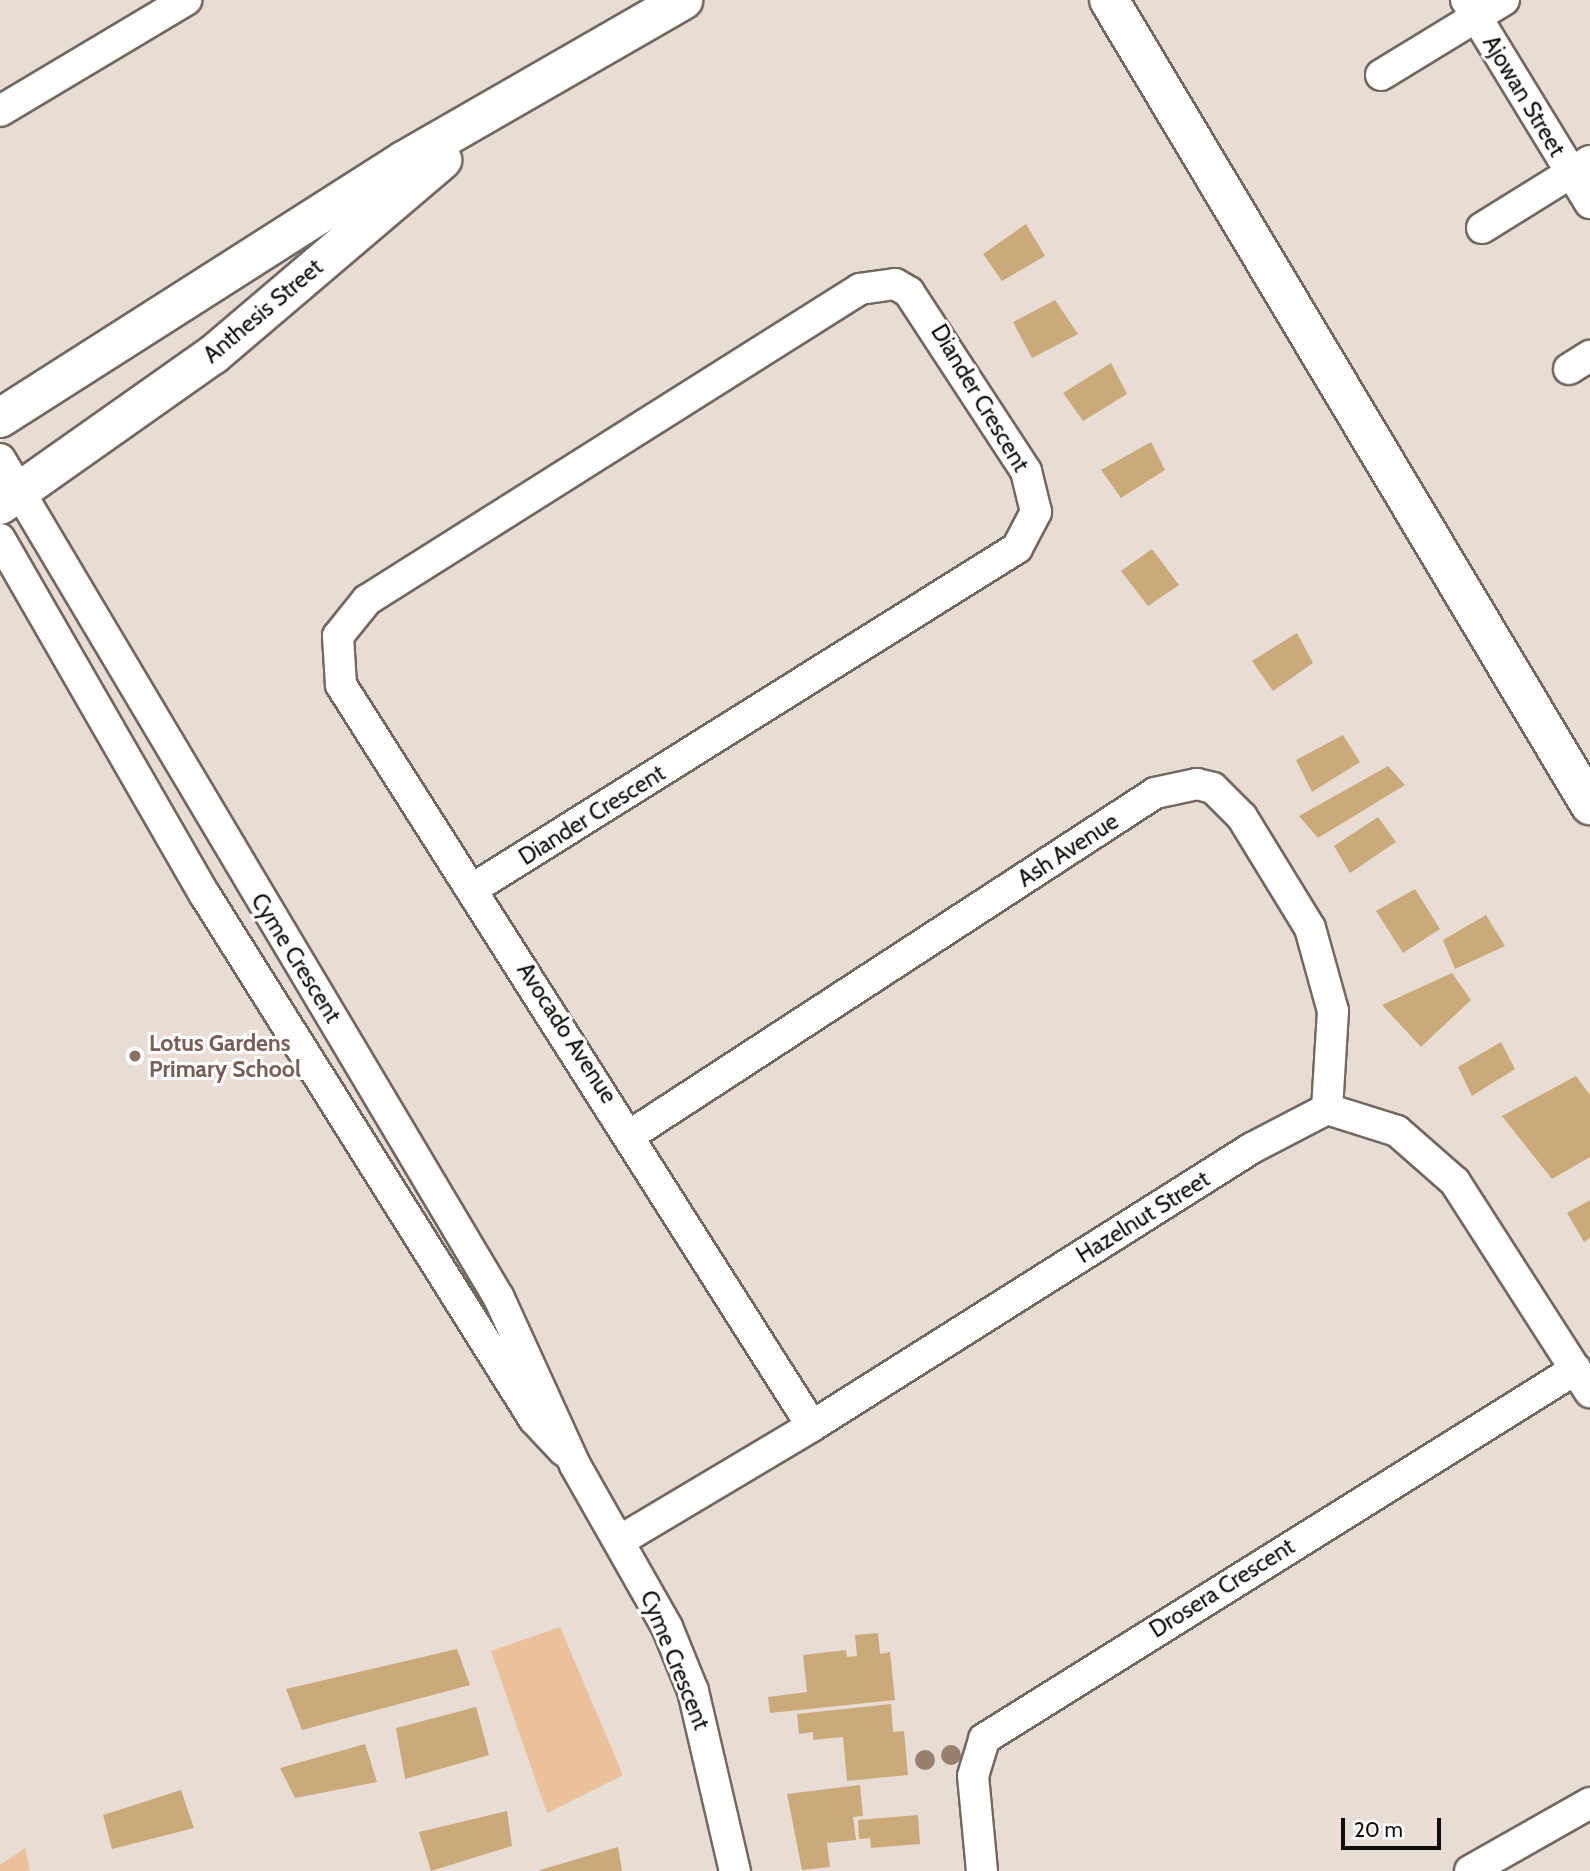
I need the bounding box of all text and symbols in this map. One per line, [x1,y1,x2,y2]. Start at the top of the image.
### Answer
street label: Ajowan Street [1477,30,1571,162]
street label: Anthesis Street [198,253,328,369]
street label: Diander Crescent [925,319,1035,477]
street label: Diander Crescent [514,759,670,871]
street label: Ash Avenue [1013,807,1123,893]
street label: Cyme Crescent [245,888,347,1028]
street label: Avocado Avenue [511,957,623,1109]
place label: Lotus Gardens Primary School [149,1029,301,1083]
marker: Lotus Gardens Primary School [127,1048,143,1064]
street label: Hazelnut Street [1071,1165,1215,1269]
street label: Drosera Crescent [1144,1532,1300,1644]
street label: Cyme Crescent [635,1586,715,1734]
scale bar [1345,1804,1445,1848]
text: 20 m [1354,1817,1403,1842]

